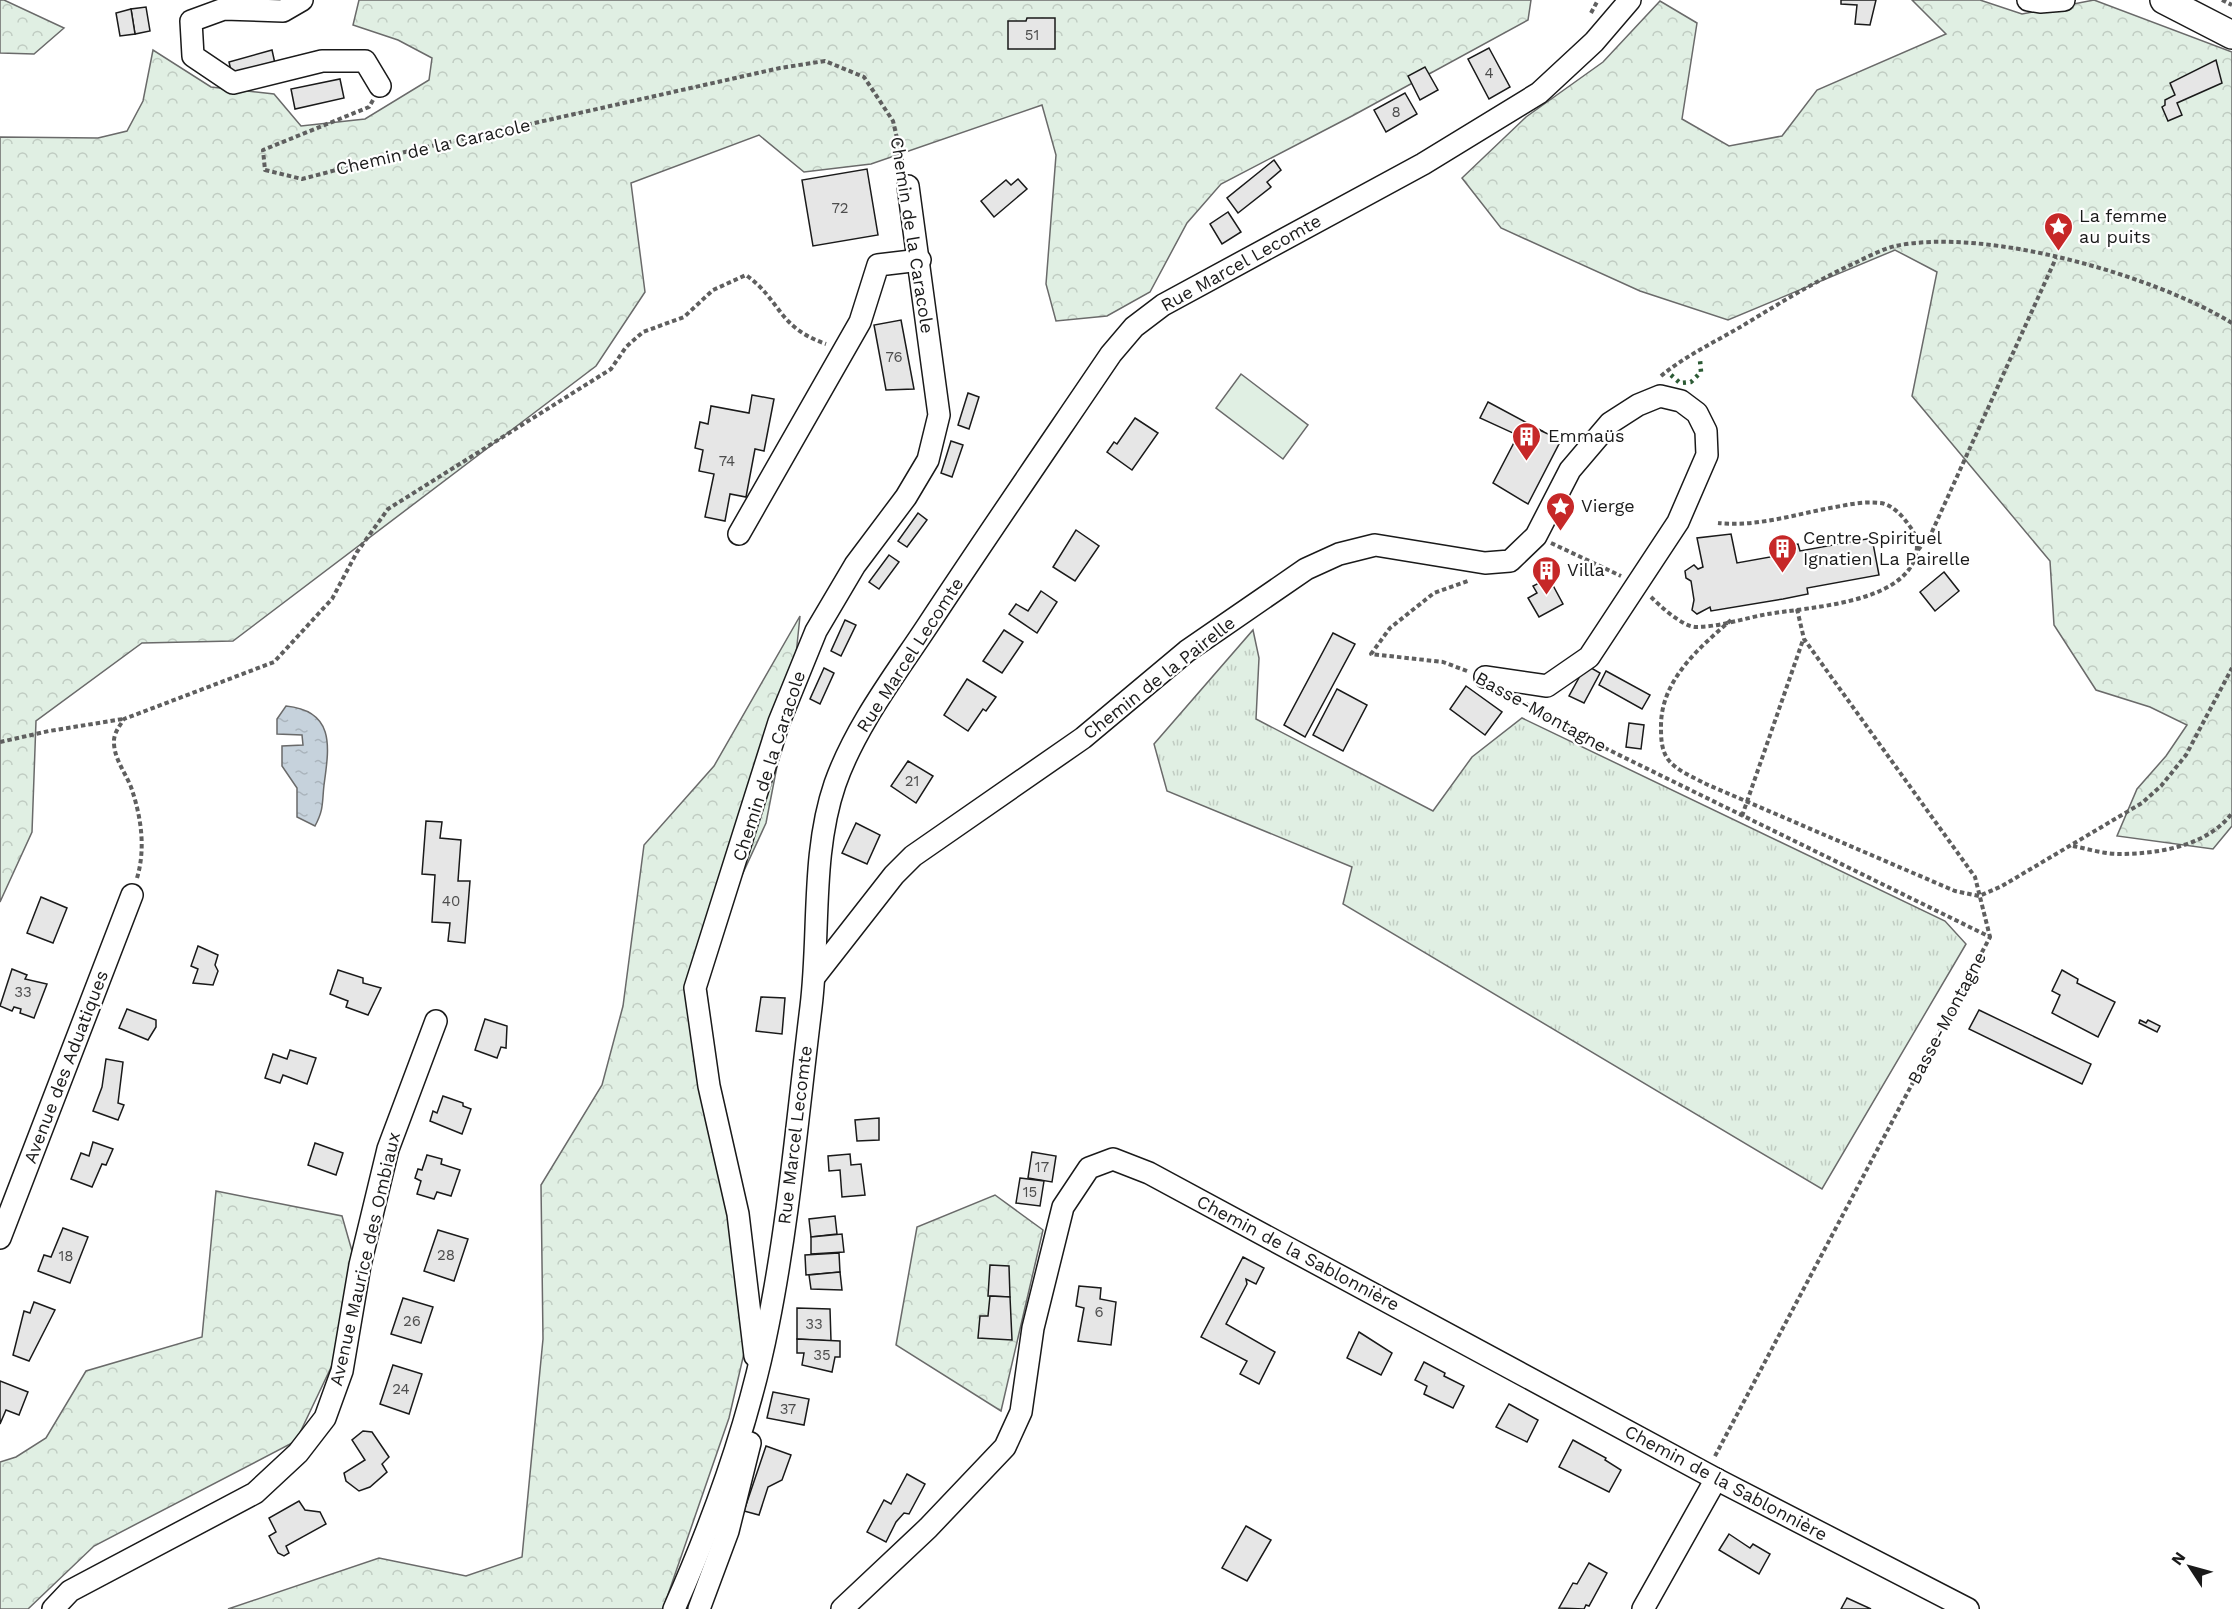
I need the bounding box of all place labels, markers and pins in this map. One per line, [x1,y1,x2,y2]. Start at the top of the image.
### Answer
place label: La femme au puits [2079,205,2167,247]
place icon: La femme au puits [2042,210,2074,252]
building icon: Emmaüs [1511,420,1543,462]
place label: Emmaüs [1548,425,1625,446]
place icon: Vierge [1544,490,1576,532]
place label: Vierge [1581,495,1635,516]
place label: Centre Spirituel Ignatien La Pairelle [1803,527,1970,569]
building icon: Centre Spirituel Ignatien La Pairelle [1766,532,1798,574]
building icon: Villa [1530,554,1562,596]
place label: Villa [1567,559,1605,580]

